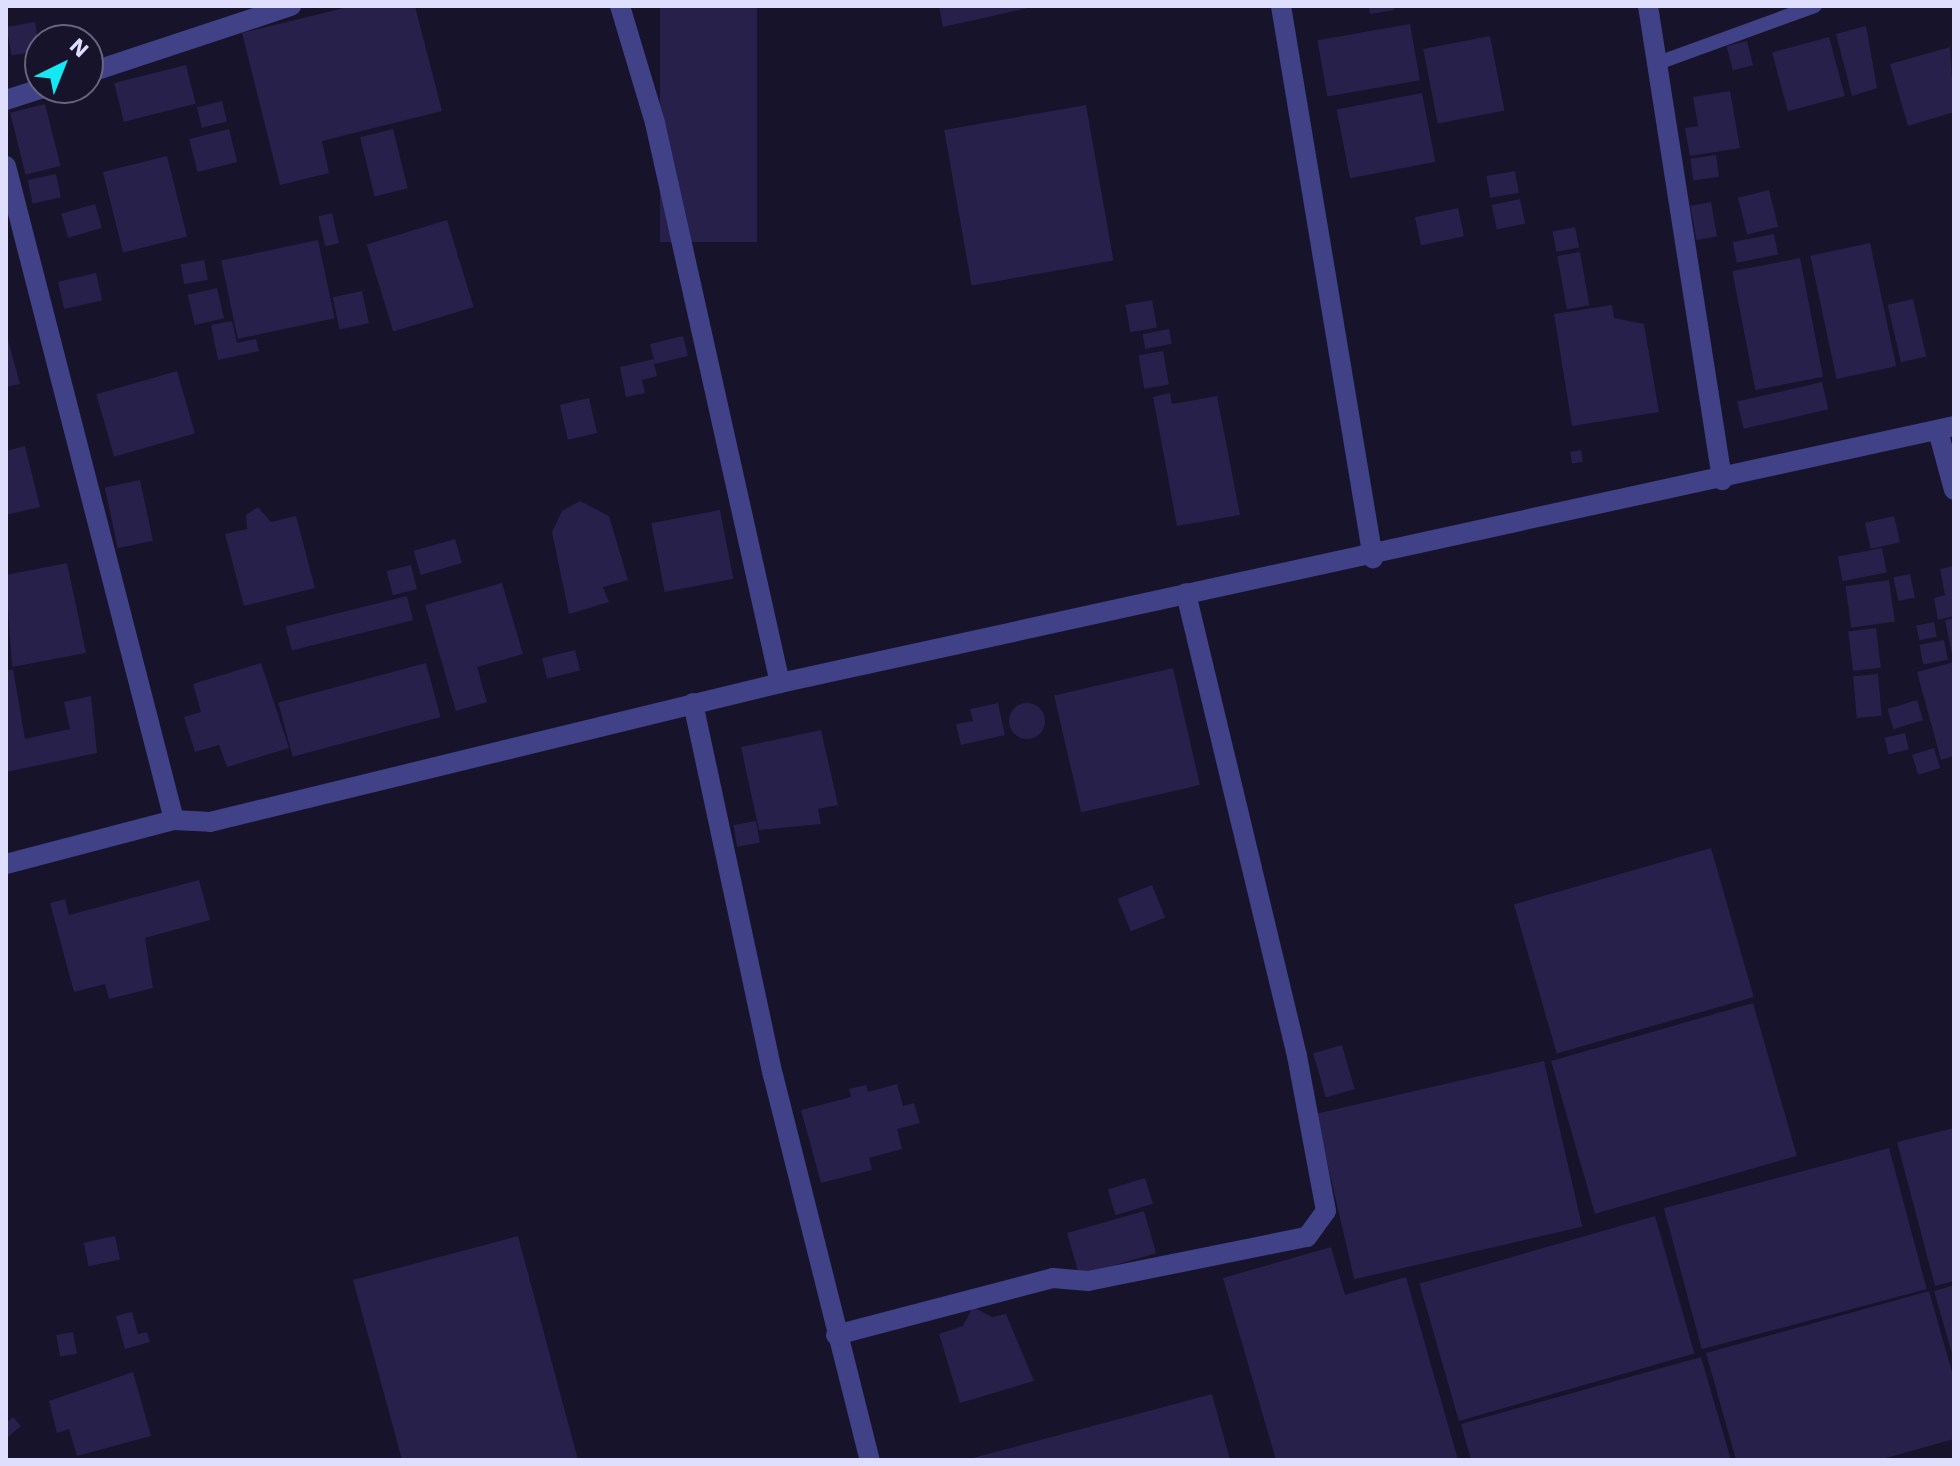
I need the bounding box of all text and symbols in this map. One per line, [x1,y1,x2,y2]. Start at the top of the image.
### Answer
north arrow [24,24,104,104]
text: N [65,33,94,62]

